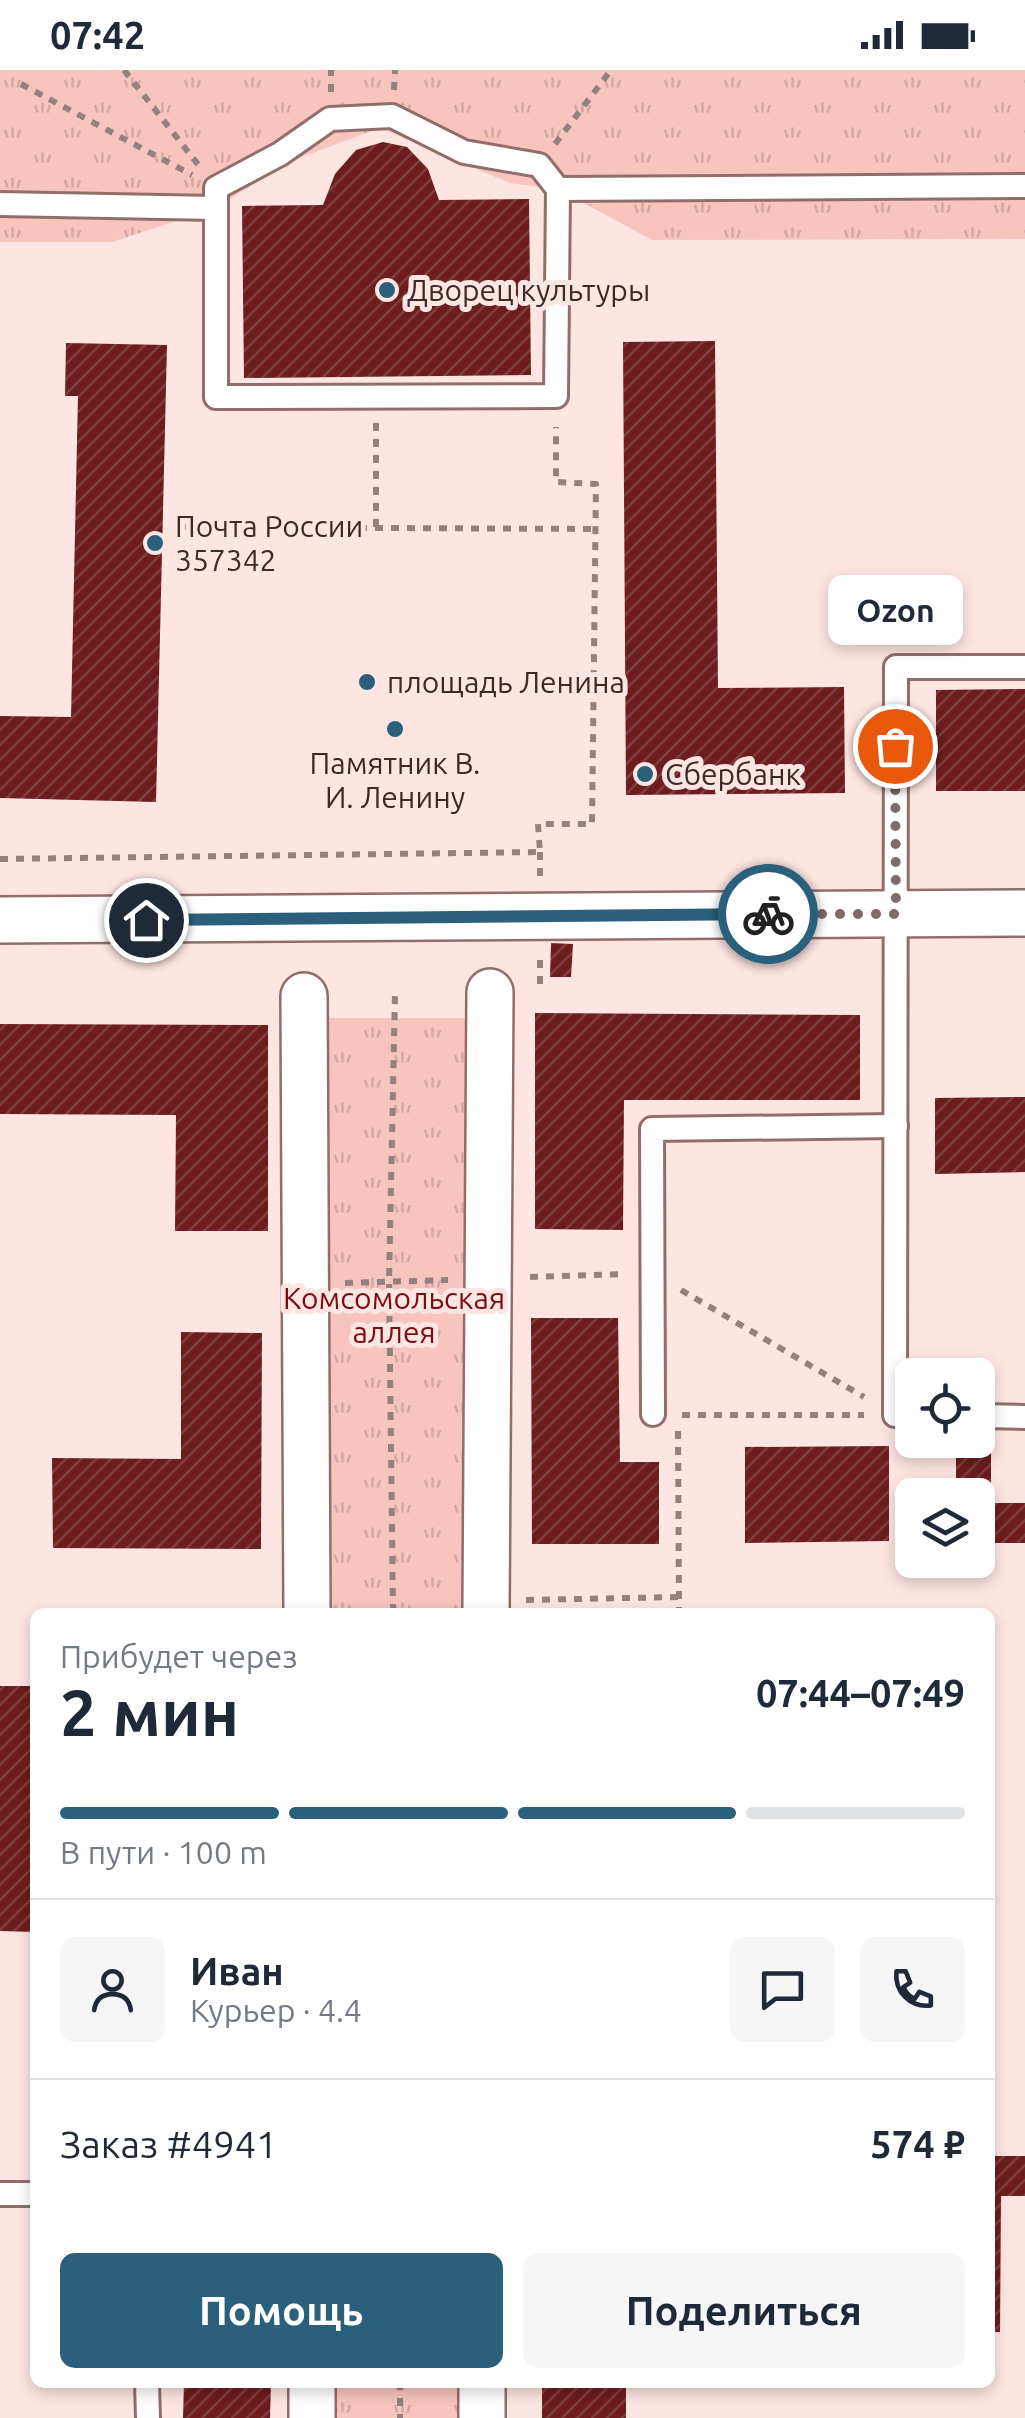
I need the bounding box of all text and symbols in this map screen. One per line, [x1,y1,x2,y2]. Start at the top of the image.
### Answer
text: 07:42 [50,14,145,56]
place label: Дворец культуры [407,273,650,307]
marker: Дворец культуры [376,279,398,301]
place label: Почта России 357342 [175,509,363,577]
marker: Почта России 357342 [144,532,166,554]
callout: Ozon [828,576,962,646]
text: Ozon [856,592,935,628]
place label: площадь Ленина [387,665,625,699]
marker: площадь Ленина [356,671,378,693]
pin [853,704,938,789]
marker: Памятник В. И. Ленину [384,718,406,740]
icon: bag [868,719,923,774]
place label: Памятник В. И. Ленину [310,746,480,814]
place label: Сбербанк [665,757,801,791]
marker: Сбербанк [634,763,656,785]
courier [718,864,818,964]
pin [104,878,189,963]
icon: bike [741,887,796,942]
icon: home [119,893,174,948]
park label: Комсомольская аллея [283,1281,505,1349]
map controls [895,1358,995,1578]
button: locate [895,1358,995,1458]
button: layers [895,1478,995,1578]
text: Прибудет через [60,1638,298,1674]
text: 07:44–07:49 [756,1672,965,1714]
text: 2 мин [60,1675,239,1748]
text: В пути · 100 m [60,1834,267,1870]
button: person [60,1937,165,2042]
button: chat [730,1937,835,2042]
button: phone [860,1937,965,2042]
text: Иван [190,1950,284,1992]
text: Курьер · 4.4 [190,1992,362,2028]
text: Заказ #4941 [60,2123,278,2165]
text: 574 ₽ [870,2123,965,2165]
button: Помощь [60,2253,503,2368]
button: Поделиться [523,2253,965,2368]

